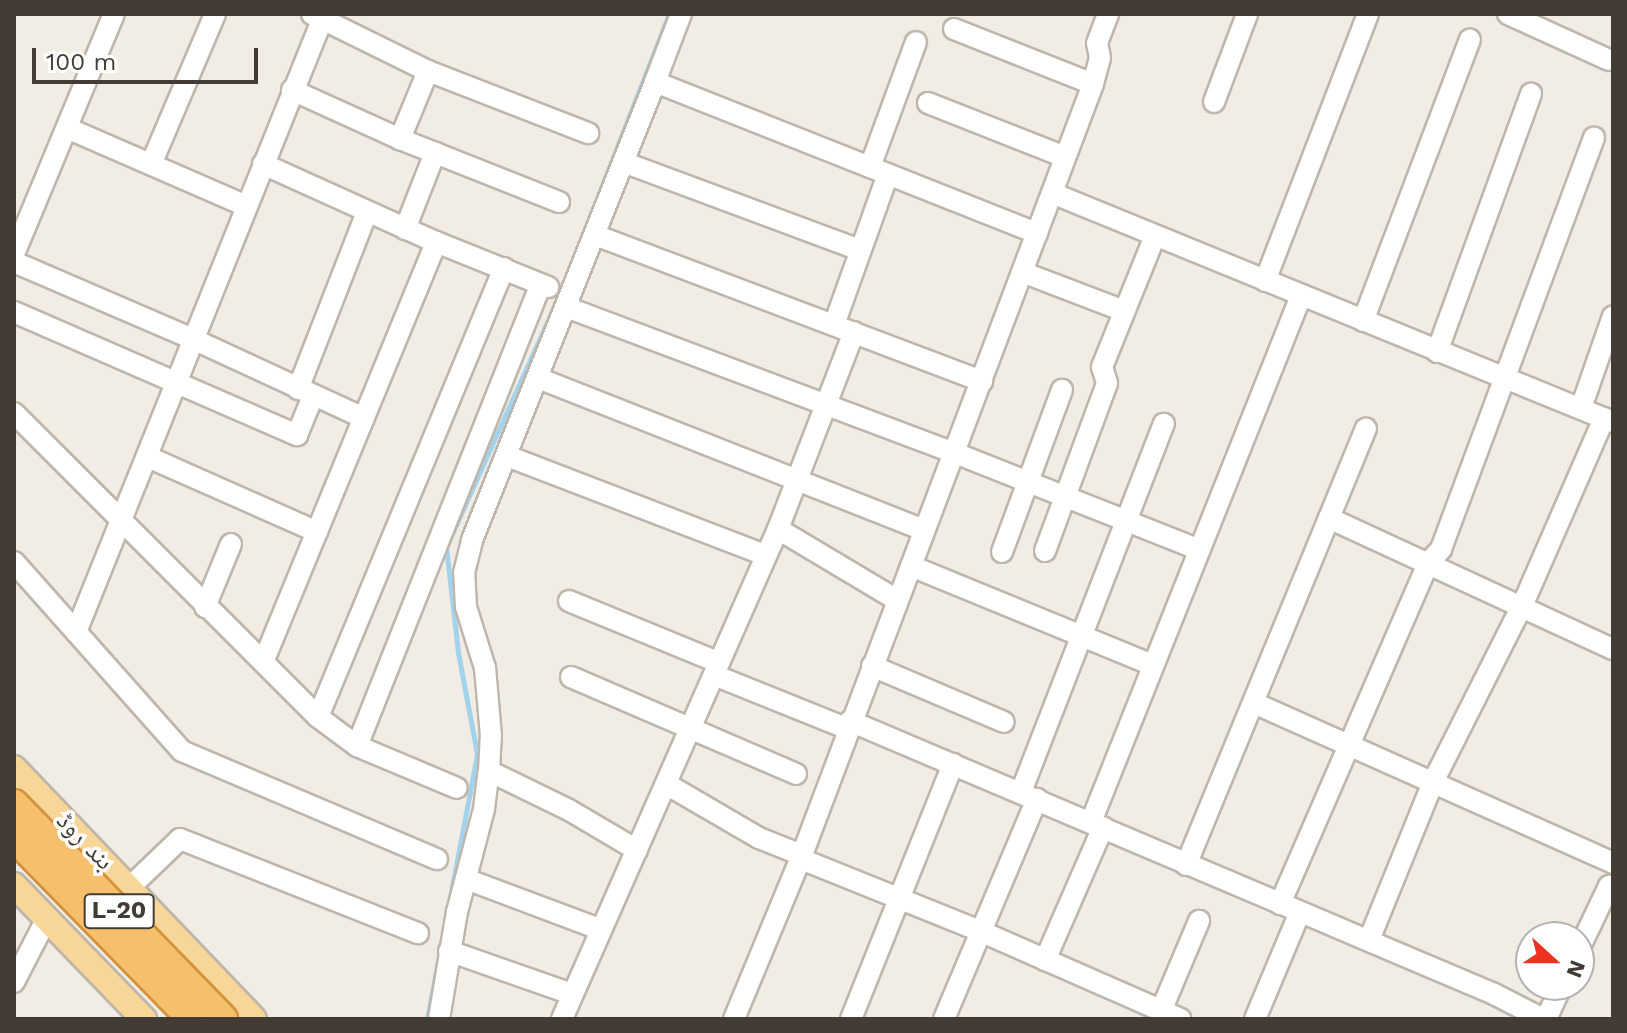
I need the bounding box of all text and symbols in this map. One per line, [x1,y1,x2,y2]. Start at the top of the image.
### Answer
scale bar [36,32,262,82]
text: 100 m [46,48,116,76]
street label: بند روڈ [50,805,120,877]
road number: L-20 [83,891,155,931]
north arrow [1515,921,1595,1001]
text: N [1561,957,1591,981]

